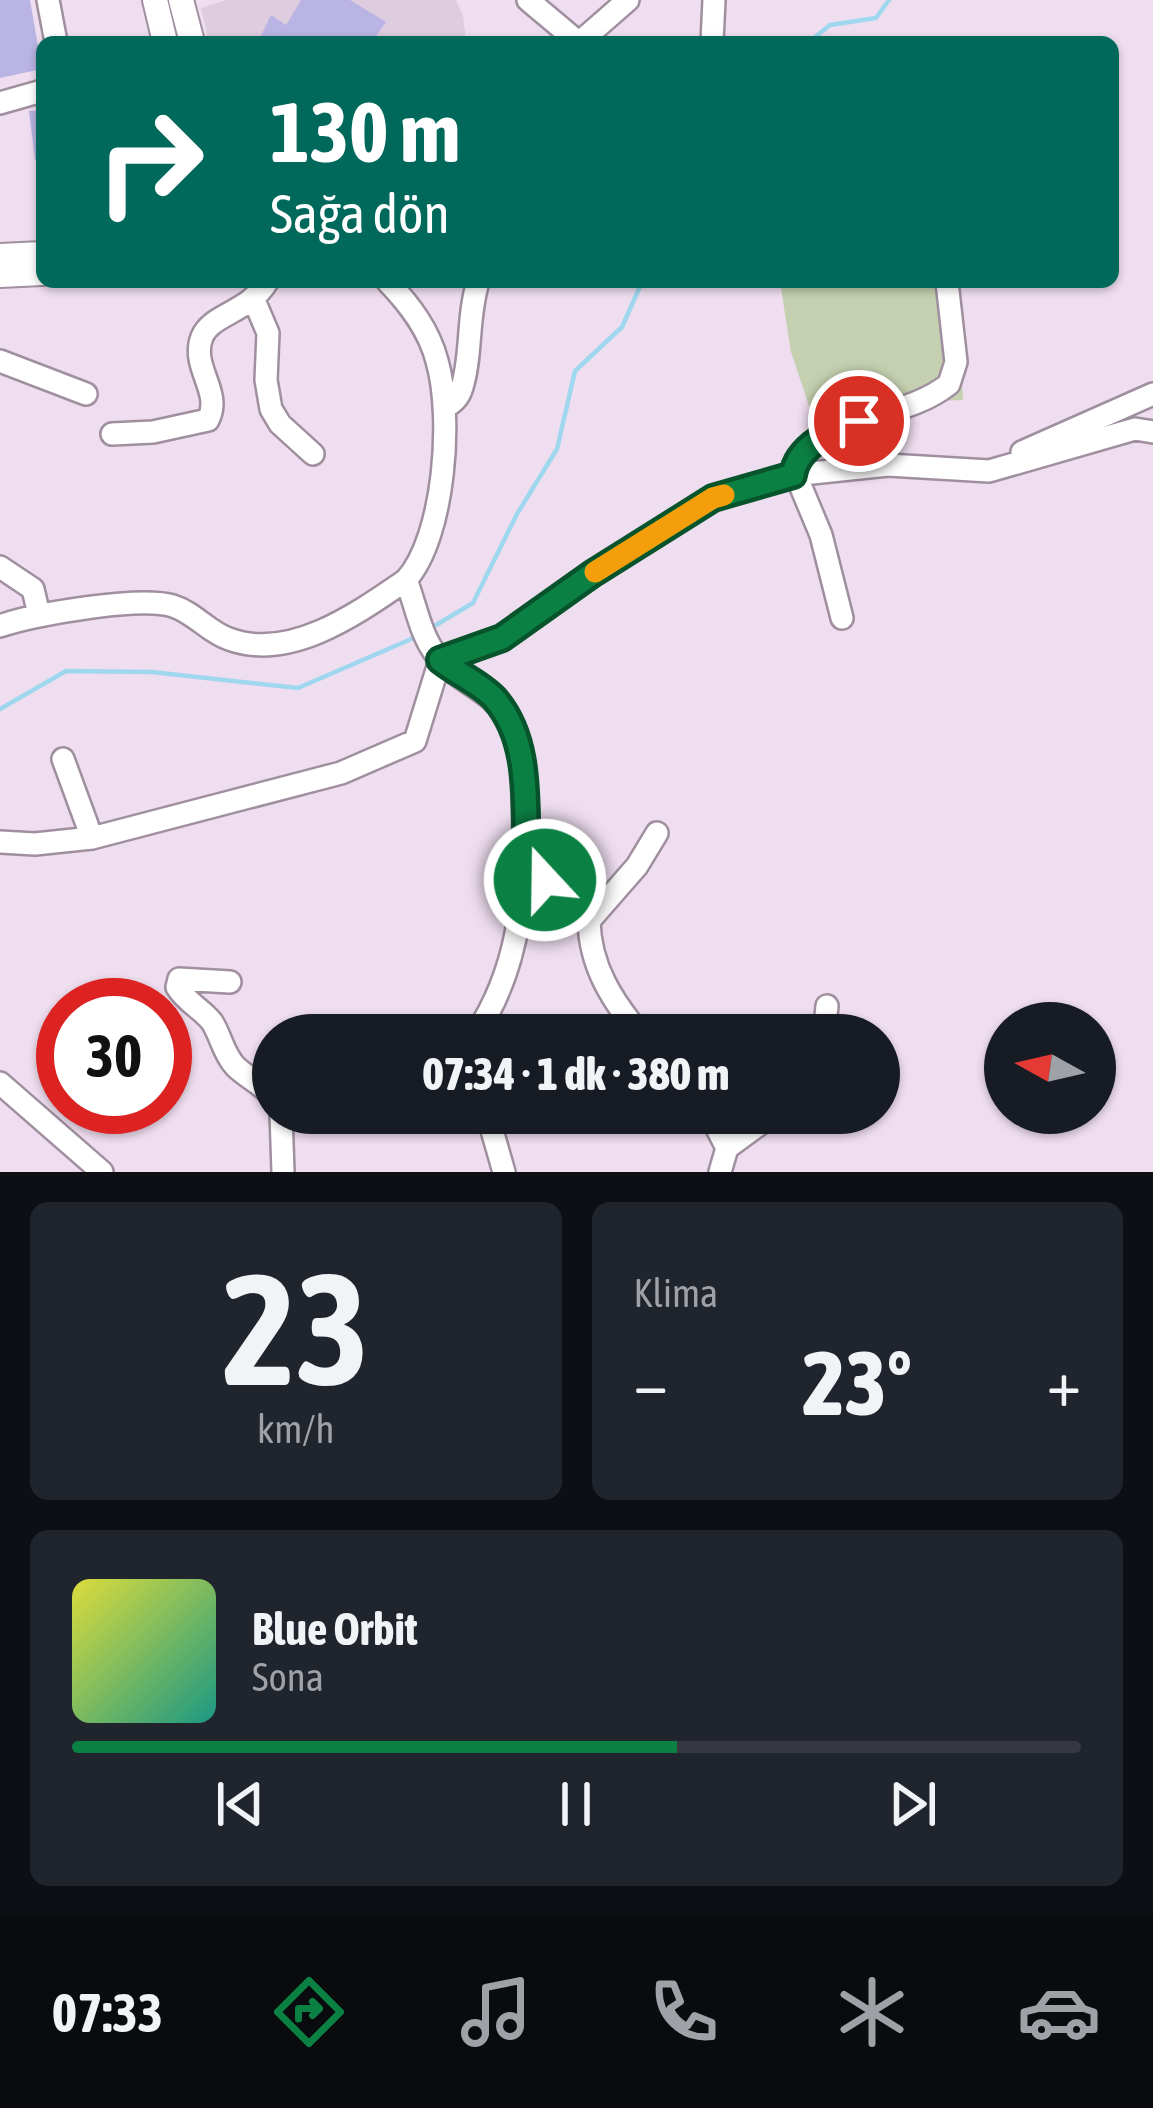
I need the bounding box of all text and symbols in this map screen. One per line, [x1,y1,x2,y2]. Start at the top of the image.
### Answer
icon: right [72,84,228,240]
text: 130 m [270,84,460,180]
text: Sağa dön [270,183,450,244]
pin [808,370,910,472]
icon: arrive [826,388,892,454]
position arrow [482,817,608,943]
speed limit sign: 30 [36,978,192,1134]
north arrow [984,1002,1116,1134]
map controls [984,1002,1116,1134]
text: 07:34 · 1 dk · 380 m [423,1048,730,1100]
text: 23 [222,1239,369,1418]
text: Klima [634,1271,718,1315]
text: 23° [803,1331,912,1434]
text: − [634,1344,668,1420]
text: + [1047,1344,1081,1420]
text: km/h [257,1407,334,1451]
text: Blue Orbit [252,1603,418,1655]
text: Sona [252,1655,324,1699]
icon: previous [207,1771,273,1837]
icon: pause [543,1771,609,1837]
icon: next [880,1771,946,1837]
icon: directions [267,1970,351,2054]
icon: music [454,1970,538,2054]
icon: phone [642,1970,726,2054]
icon: climate [830,1970,914,2054]
icon: car [1017,1970,1101,2054]
text: 07:33 [52,1982,163,2043]

